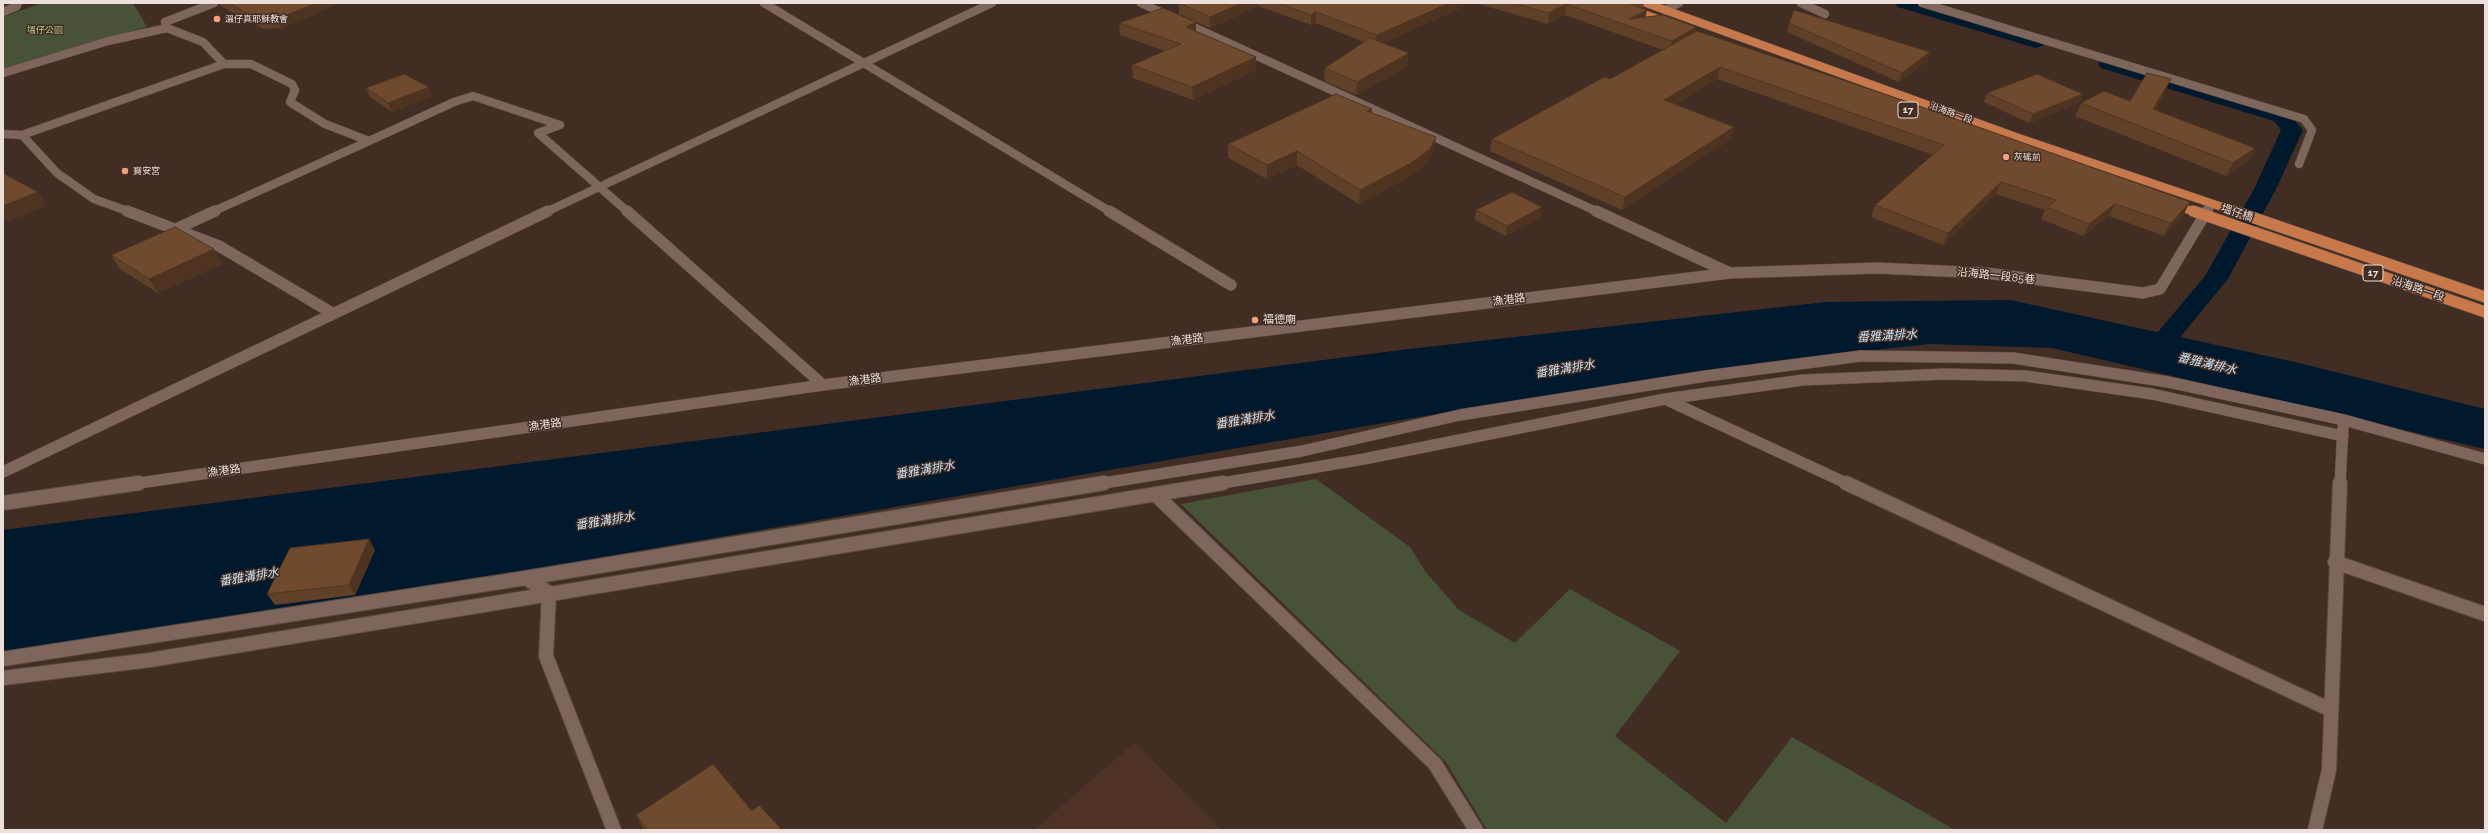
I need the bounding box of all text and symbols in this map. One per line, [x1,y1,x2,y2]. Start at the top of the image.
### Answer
marker: 溫仔真耶穌教會 [212,14,222,24]
place label: 溫仔真耶穌教會 [225,14,288,24]
park label: 塭仔公園 [27,25,63,35]
street label: 沿海路一段 [1928,100,1974,126]
road number: 17 [1898,102,1918,118]
marker: 灰磘前 [2001,152,2011,162]
place label: 灰磘前 [2014,152,2041,162]
marker: 寶安宮 [120,166,130,176]
place label: 寶安宮 [133,166,160,176]
street label: 塭仔橋 [2219,202,2255,224]
street label: 沿海路一段85巷 [1956,265,2036,287]
road number: 17 [2363,265,2383,281]
street label: 沿海路一段 [2390,274,2446,304]
street label: 漁港路 [1492,291,1526,309]
place label: 福德廟 [1263,313,1296,327]
marker: 福德廟 [1250,315,1260,325]
water label: 番雅溝排水 [1857,327,1917,345]
street label: 漁港路 [1170,331,1204,349]
water label: 番雅溝排水 [2176,350,2238,378]
water label: 番雅溝排水 [1534,357,1596,381]
street label: 漁港路 [848,371,882,389]
water label: 番雅溝排水 [1214,408,1276,432]
street label: 漁港路 [528,416,562,434]
water label: 番雅溝排水 [894,458,956,482]
street label: 漁港路 [207,462,241,480]
water label: 番雅溝排水 [574,509,636,533]
water label: 番雅溝排水 [218,565,280,589]

